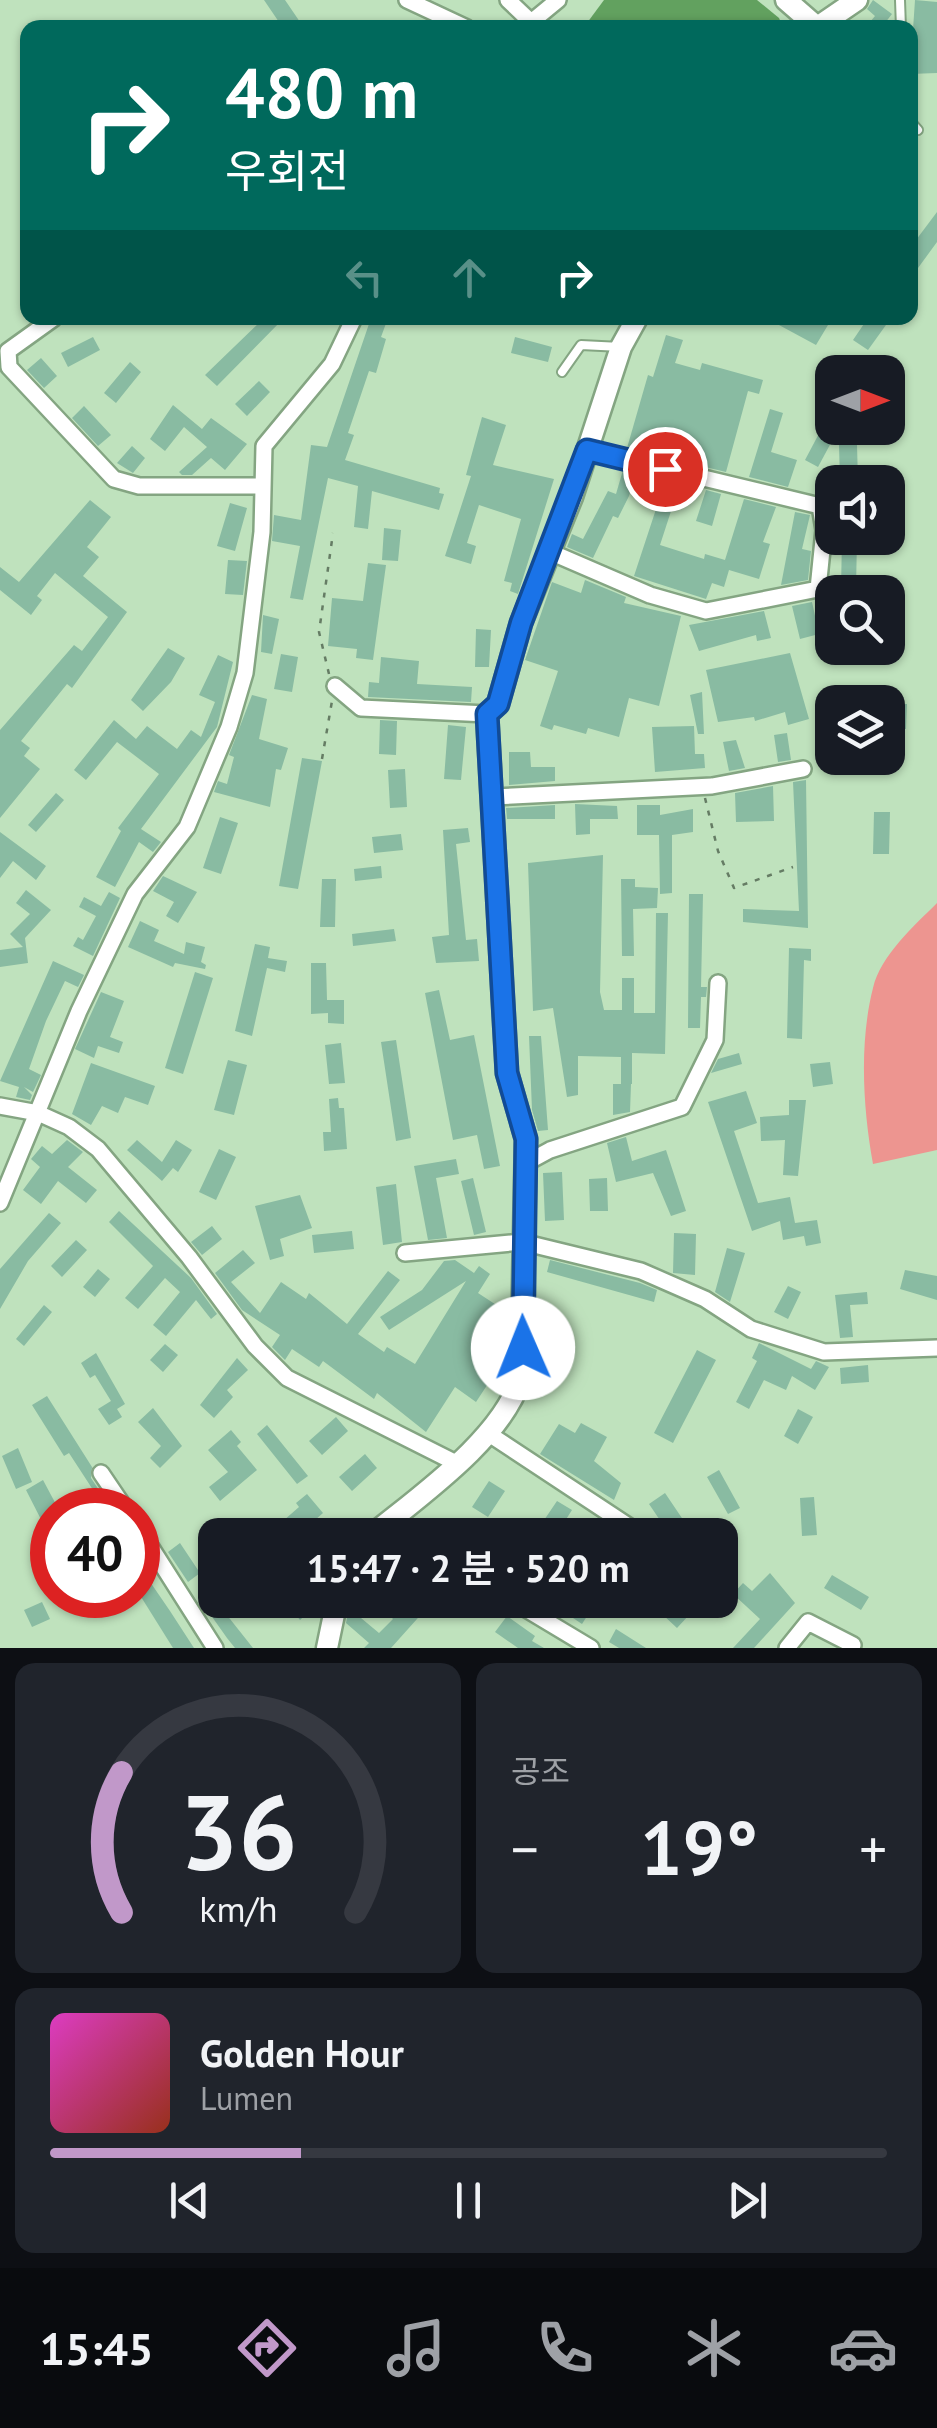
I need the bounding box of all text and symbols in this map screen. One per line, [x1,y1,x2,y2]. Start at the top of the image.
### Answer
text: 480 m [225,47,418,137]
icon: right [60,60,190,190]
text: 우회전 [225,141,349,199]
icon: left [337,250,392,305]
icon: ahead [442,250,497,305]
icon: right [547,250,602,305]
north arrow [815,355,905,445]
map controls [815,355,905,775]
pin [623,427,708,512]
icon: arrive [638,442,693,497]
button: sound [815,465,905,555]
button: search [815,575,905,665]
button: layers [815,685,905,775]
position arrow [471,1296,575,1400]
speed limit sign: 40 [30,1488,160,1618]
text: 15:47 · 2 분 · 520 m [306,1543,630,1592]
text: 공조 [511,1750,570,1792]
text: 36 [179,1764,297,1899]
text: 19° [640,1799,758,1896]
text: − [511,1813,539,1884]
text: + [859,1813,887,1884]
text: km/h [199,1886,277,1932]
text: Golden Hour [200,2028,404,2077]
text: Lumen [200,2077,293,2119]
icon: previous [162,2173,217,2228]
icon: pause [441,2173,496,2228]
icon: next [720,2173,775,2228]
icon: directions [232,2313,302,2383]
icon: music [381,2313,451,2383]
icon: phone [530,2313,600,2383]
icon: climate [679,2313,749,2383]
icon: car [828,2313,898,2383]
text: 15:45 [39,2319,154,2377]

